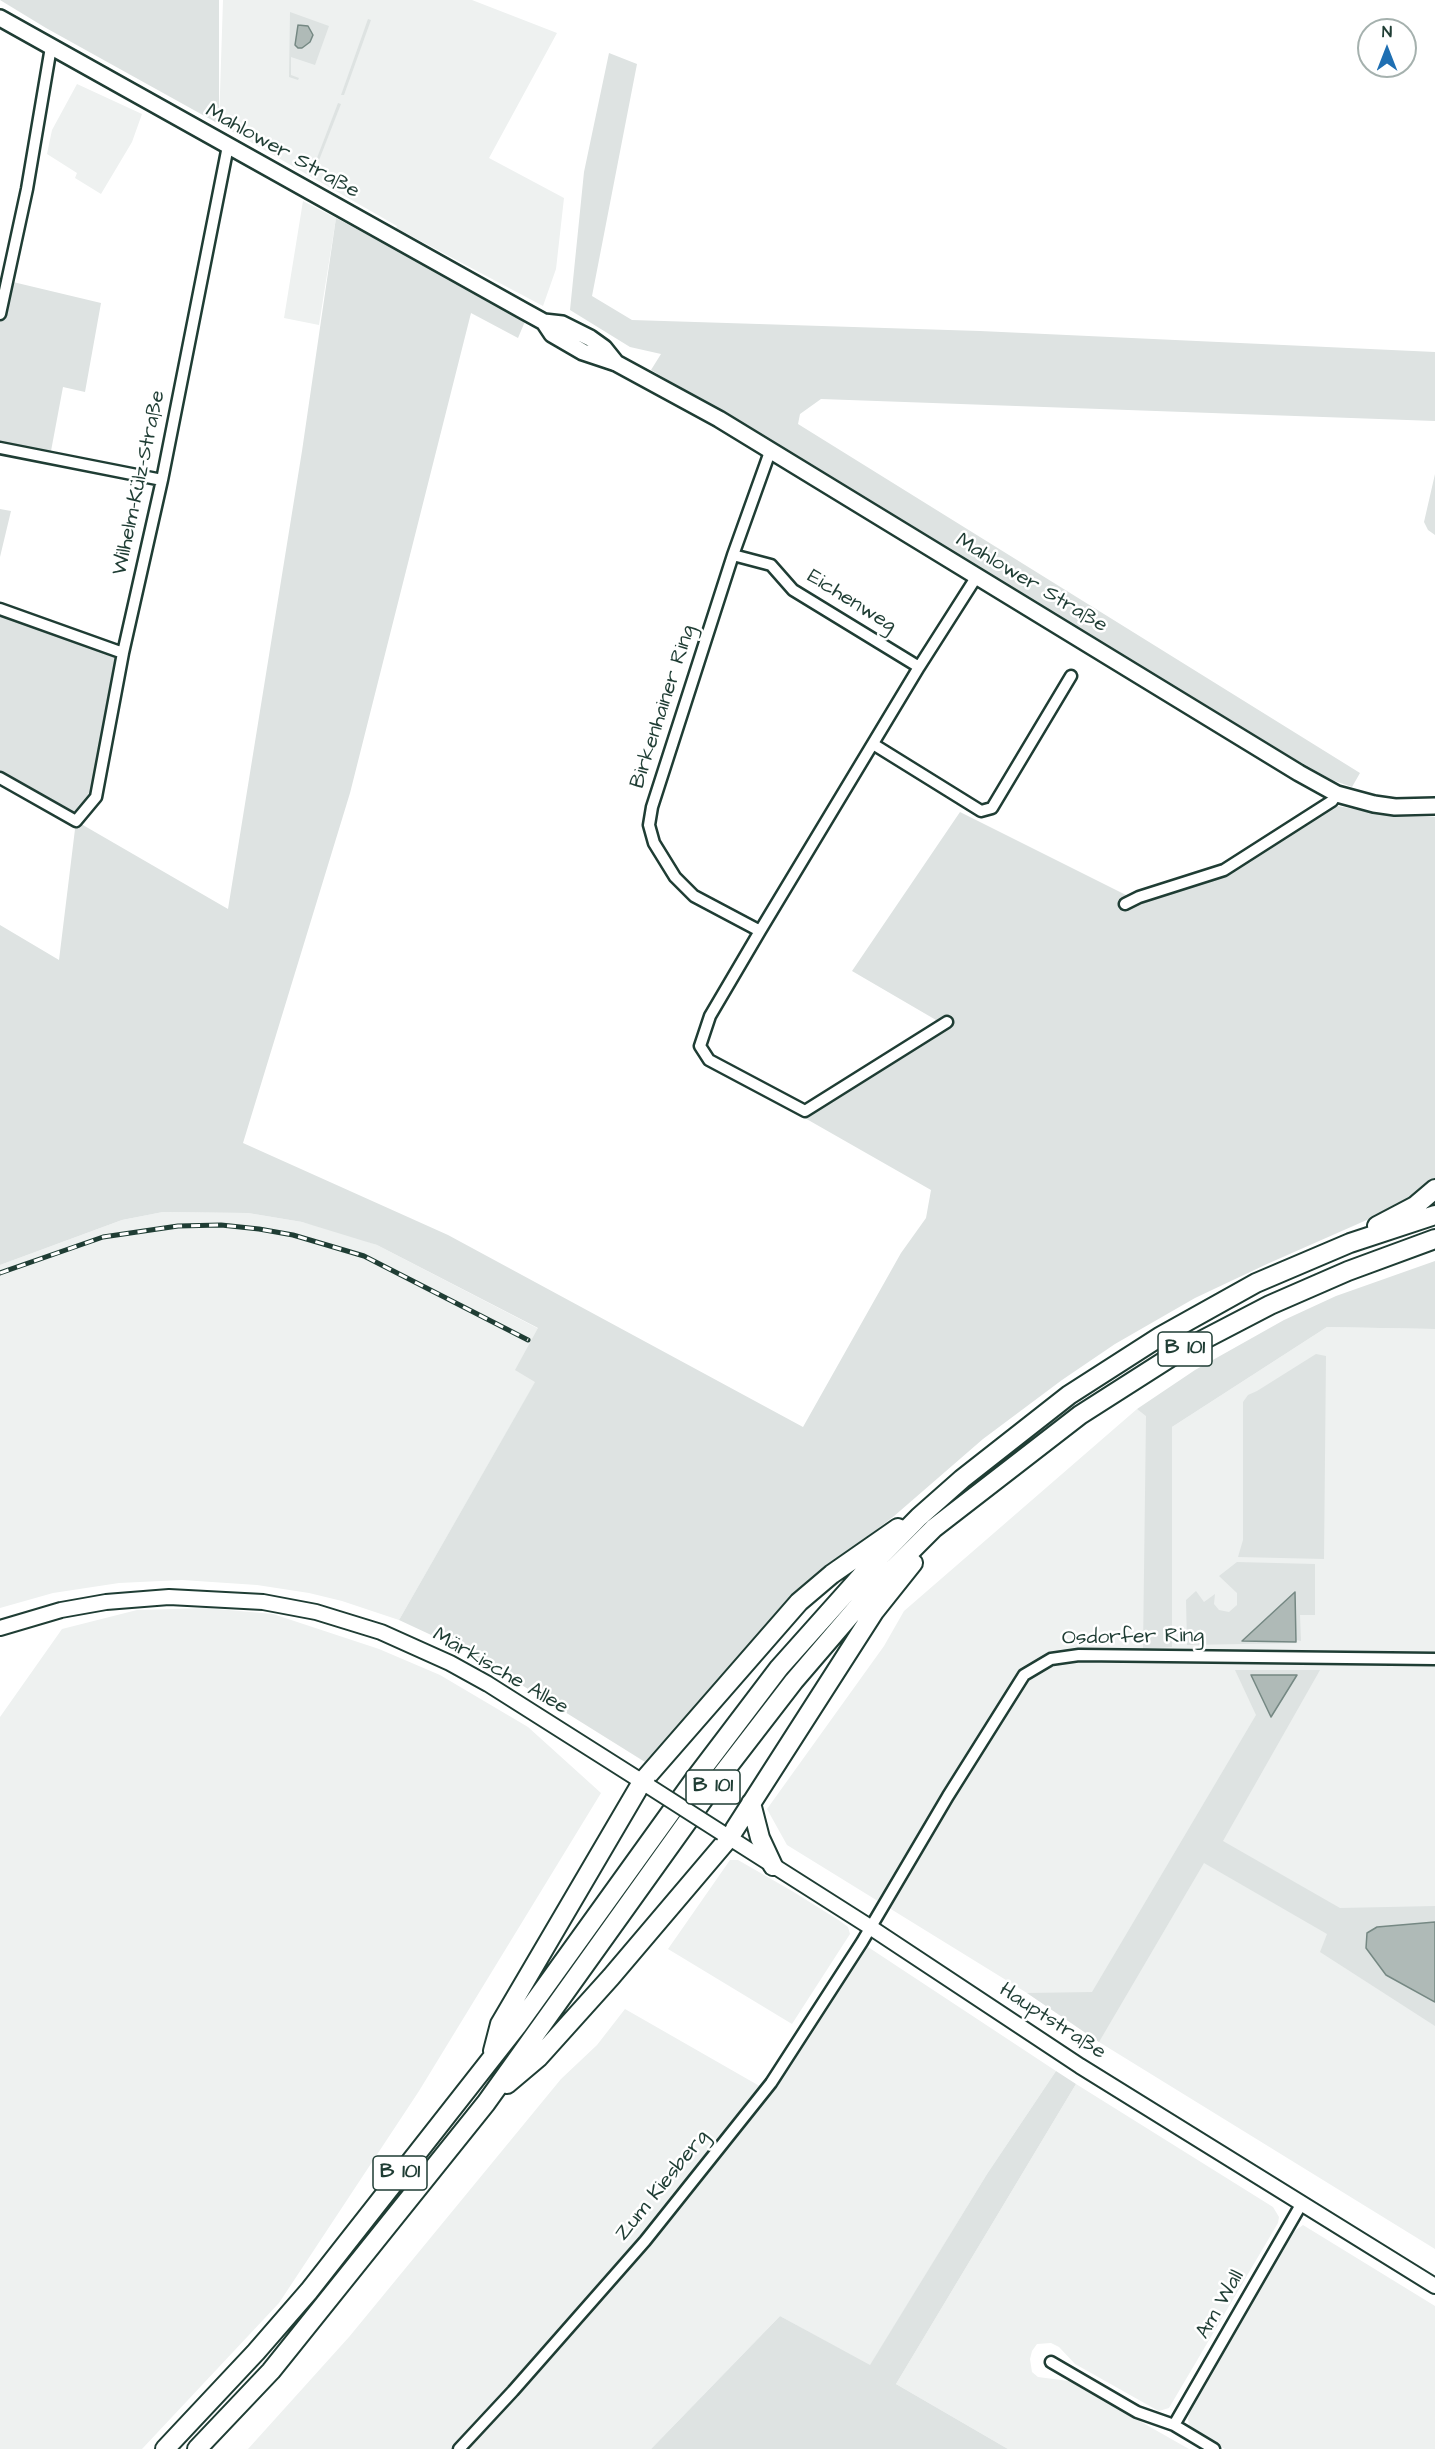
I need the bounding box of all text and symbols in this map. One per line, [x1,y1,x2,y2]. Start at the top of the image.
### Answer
north arrow [1357,18,1417,78]
text: N [1382,21,1392,43]
street label: Mahlower Straße [200,99,364,205]
street label: Wilhelm-Külz-Straße [108,388,172,578]
street label: Mahlower Straße [951,529,1111,639]
street label: Eichenweg [802,565,900,639]
street label: Birkenhainer Ring [626,622,702,792]
road number: B 101 [1158,1332,1212,1366]
street label: Märkische Allee [428,1623,572,1721]
street label: Osdorfer Ring [1062,1624,1204,1652]
road number: B 101 [686,1770,740,1804]
street label: Hauptstraße [994,1978,1110,2066]
street label: Zum Kiesberg [611,2126,715,2246]
road number: B 101 [373,2156,427,2190]
street label: Am Wall [1191,2266,1251,2344]

